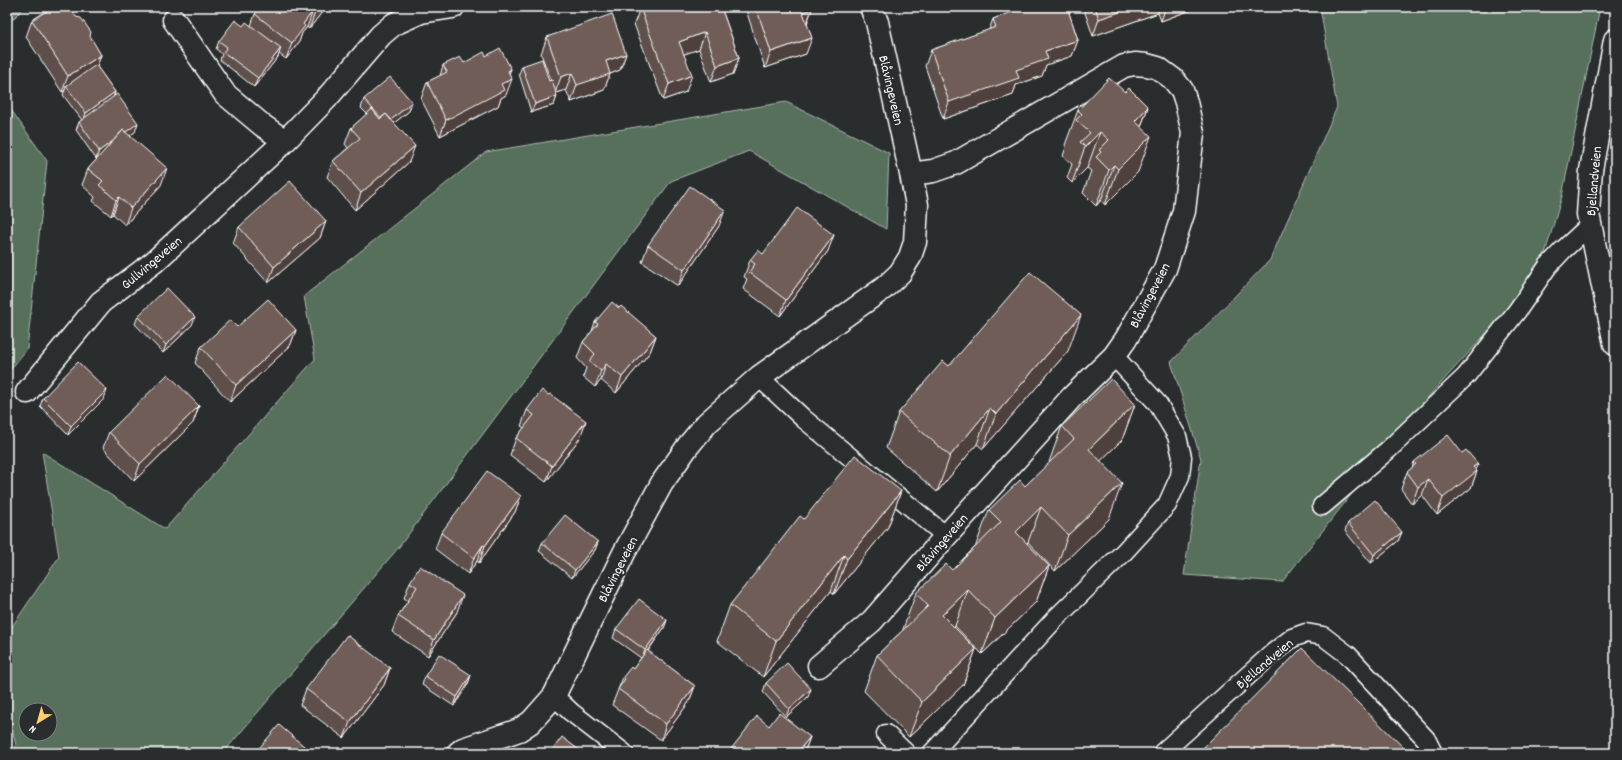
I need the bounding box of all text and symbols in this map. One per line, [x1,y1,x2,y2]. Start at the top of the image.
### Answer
street label: Blåvingeveien [872,53,908,127]
street label: Bjellandveien [1582,145,1608,217]
street label: Gullvingeveien [117,232,187,295]
street label: Blåvingeveien [1125,260,1176,332]
street label: Blåvingeveien [912,510,973,577]
street label: Blåvingeveien [594,534,644,606]
street label: Bjellandveien [1232,634,1298,695]
north arrow [18,702,58,742]
text: N [26,720,40,736]

